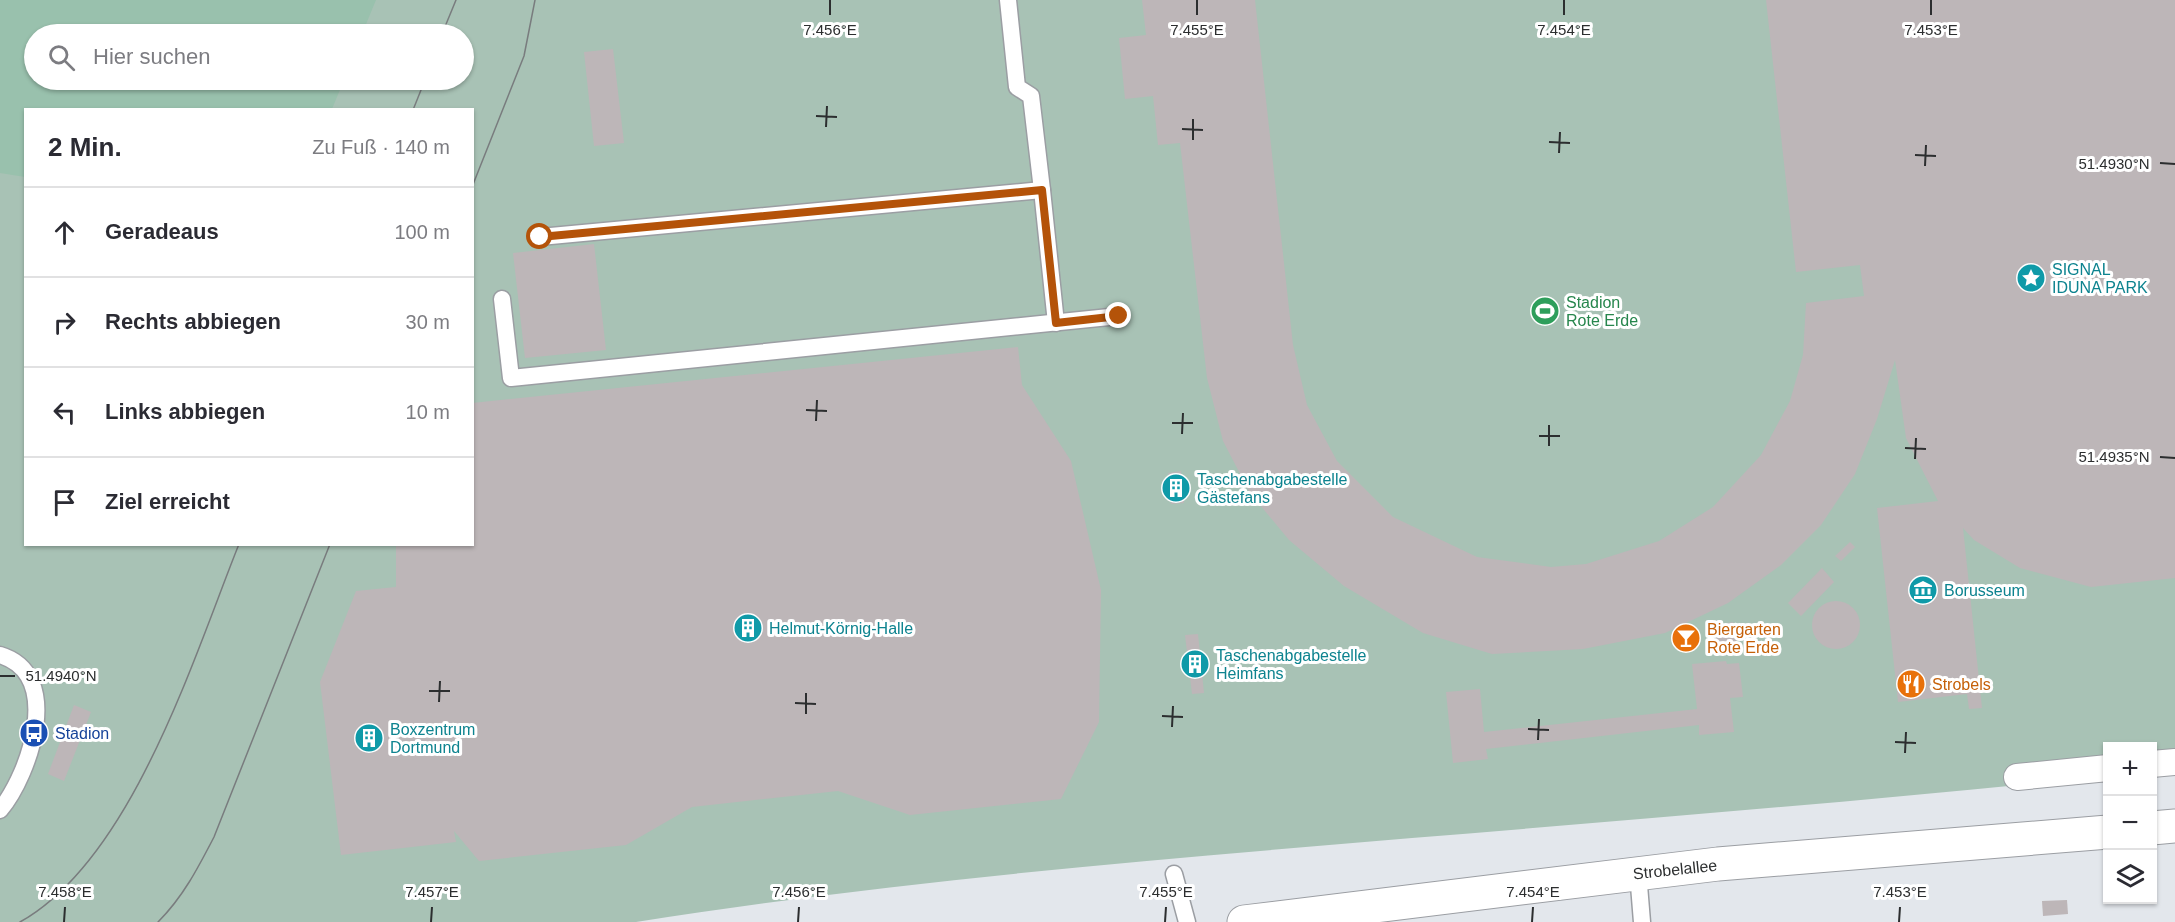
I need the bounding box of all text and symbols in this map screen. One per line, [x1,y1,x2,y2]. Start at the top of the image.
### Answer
text: 7.456°E [803,21,857,38]
text: 7.455°E [1170,21,1224,38]
text: 7.454°E [1537,21,1591,38]
text: 7.453°E [1904,21,1958,38]
search box [24,24,474,90]
icon: search [45,41,78,74]
text: Hier suchen [93,44,210,69]
text: 2 Min. [48,132,122,162]
text: Zu Fuß · 140 m [312,136,450,158]
text: 51.4930°N [2078,155,2150,172]
icon: ahead [48,216,81,249]
text: Geradeaus [105,219,219,244]
text: 100 m [394,221,450,243]
route start [526,223,552,249]
place label: SIGNAL IDUNA PARK [2052,261,2148,296]
place icon: SIGNAL IDUNA PARK [2015,262,2047,294]
place label: Stadion Rote Erde [1566,294,1638,329]
sports icon: Stadion Rote Erde [1529,295,1561,327]
route end [1105,302,1131,328]
icon: right [48,306,81,339]
text: Rechts abbiegen [105,309,281,334]
text: 30 m [406,311,450,333]
icon: left [48,396,81,429]
text: Links abbiegen [105,399,265,424]
text: 10 m [406,401,450,423]
text: 51.4935°N [2078,448,2150,465]
place label: Taschenabgabestelle Gästefans [1197,471,1347,506]
building icon: Taschenabgabestelle Gästefans [1160,472,1192,504]
icon: arrive [48,486,81,519]
text: Ziel erreicht [105,489,230,514]
museum icon: Borusseum [1907,574,1939,606]
place label: Borusseum [1944,582,2025,599]
building icon: Helmut-Körnig-Halle [732,612,764,644]
place label: Helmut-Körnig-Halle [769,620,913,637]
place label: Biergarten Rote Erde [1707,621,1781,656]
bar icon: Biergarten Rote Erde [1670,622,1702,654]
place label: Taschenabgabestelle Heimfans [1216,647,1366,682]
building icon: Taschenabgabestelle Heimfans [1179,648,1211,680]
text: 51.4940°N [25,667,97,684]
restaurant icon: Strobels [1895,668,1927,700]
place label: Strobels [1932,676,1991,693]
bus stop icon: Stadion [18,717,50,749]
place label: Boxzentrum Dortmund [390,721,475,756]
building icon: Boxzentrum Dortmund [353,722,385,754]
place label: Stadion [55,725,109,742]
map controls [2103,742,2157,904]
button: + [2103,742,2157,796]
button: − [2103,796,2157,850]
button: layers [2103,850,2157,904]
street label: Strobelallee [1632,857,1718,882]
text: 7.458°E [38,883,92,900]
text: 7.457°E [405,883,459,900]
text: 7.456°E [772,883,826,900]
text: 7.455°E [1139,883,1193,900]
text: 7.454°E [1506,883,1560,900]
text: 7.453°E [1873,883,1927,900]

